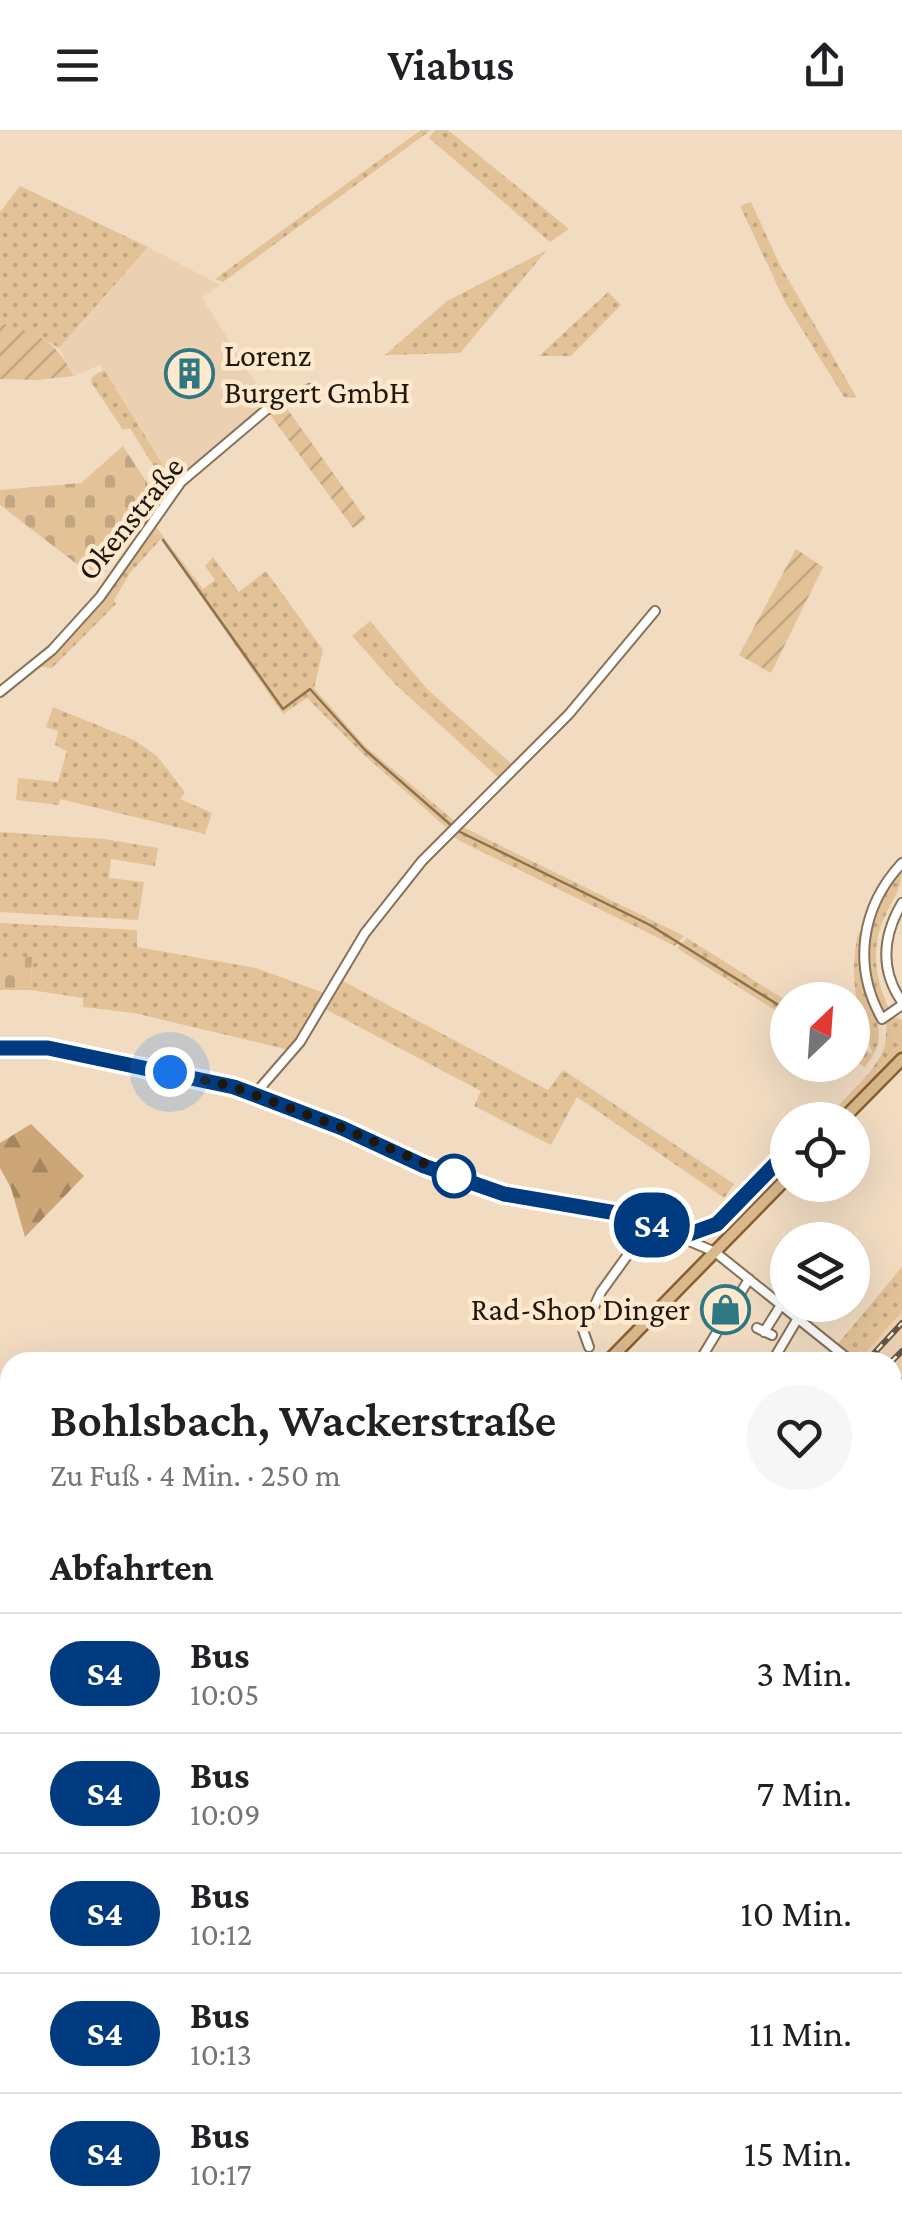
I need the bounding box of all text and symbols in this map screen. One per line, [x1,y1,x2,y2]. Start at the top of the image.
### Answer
icon: menu [50,38,105,93]
icon: share [797,38,852,93]
text: Viabus [388,40,514,90]
place label: Lorenz Burgert GmbH [224,337,410,410]
building icon: Lorenz Burgert GmbH [163,347,215,399]
street label: Okenstraße [69,449,191,587]
north arrow [770,982,870,1082]
map controls [770,982,870,1322]
your location [145,1047,195,1097]
button: locate [770,1102,870,1202]
unlabelled marker [433,1155,475,1197]
line badge: S4 [607,1192,697,1258]
text: S4 [634,1206,670,1245]
button: layers [770,1222,870,1322]
shop icon: Rad-Shop Dinger [699,1283,751,1335]
place label: Rad-Shop Dinger [471,1291,690,1327]
button: heart [747,1385,852,1490]
text: Bohlsbach, Wackerstraße [50,1393,556,1446]
text: Zu Fuß · 4 Min. · 250 m [50,1457,341,1493]
text: Abfahrten [50,1546,214,1588]
text: Bus [190,1634,249,1676]
text: 3 Min. [756,1652,852,1694]
text: S4 [87,1654,123,1693]
text: 10:05 [190,1676,259,1712]
text: Bus [190,1754,249,1796]
text: 7 Min. [757,1772,852,1814]
text: S4 [87,1774,123,1813]
text: 10:09 [190,1796,260,1832]
text: Bus [190,1874,249,1916]
text: 10 Min. [740,1892,852,1934]
text: S4 [87,1894,123,1933]
text: 10:12 [190,1916,252,1952]
text: Bus [190,1994,249,2036]
text: 11 Min. [749,2012,852,2054]
text: S4 [87,2014,123,2053]
text: 10:13 [190,2036,252,2072]
text: Bus [190,2114,249,2156]
text: 15 Min. [744,2132,852,2174]
text: S4 [87,2134,123,2173]
text: 10:17 [190,2156,251,2192]

